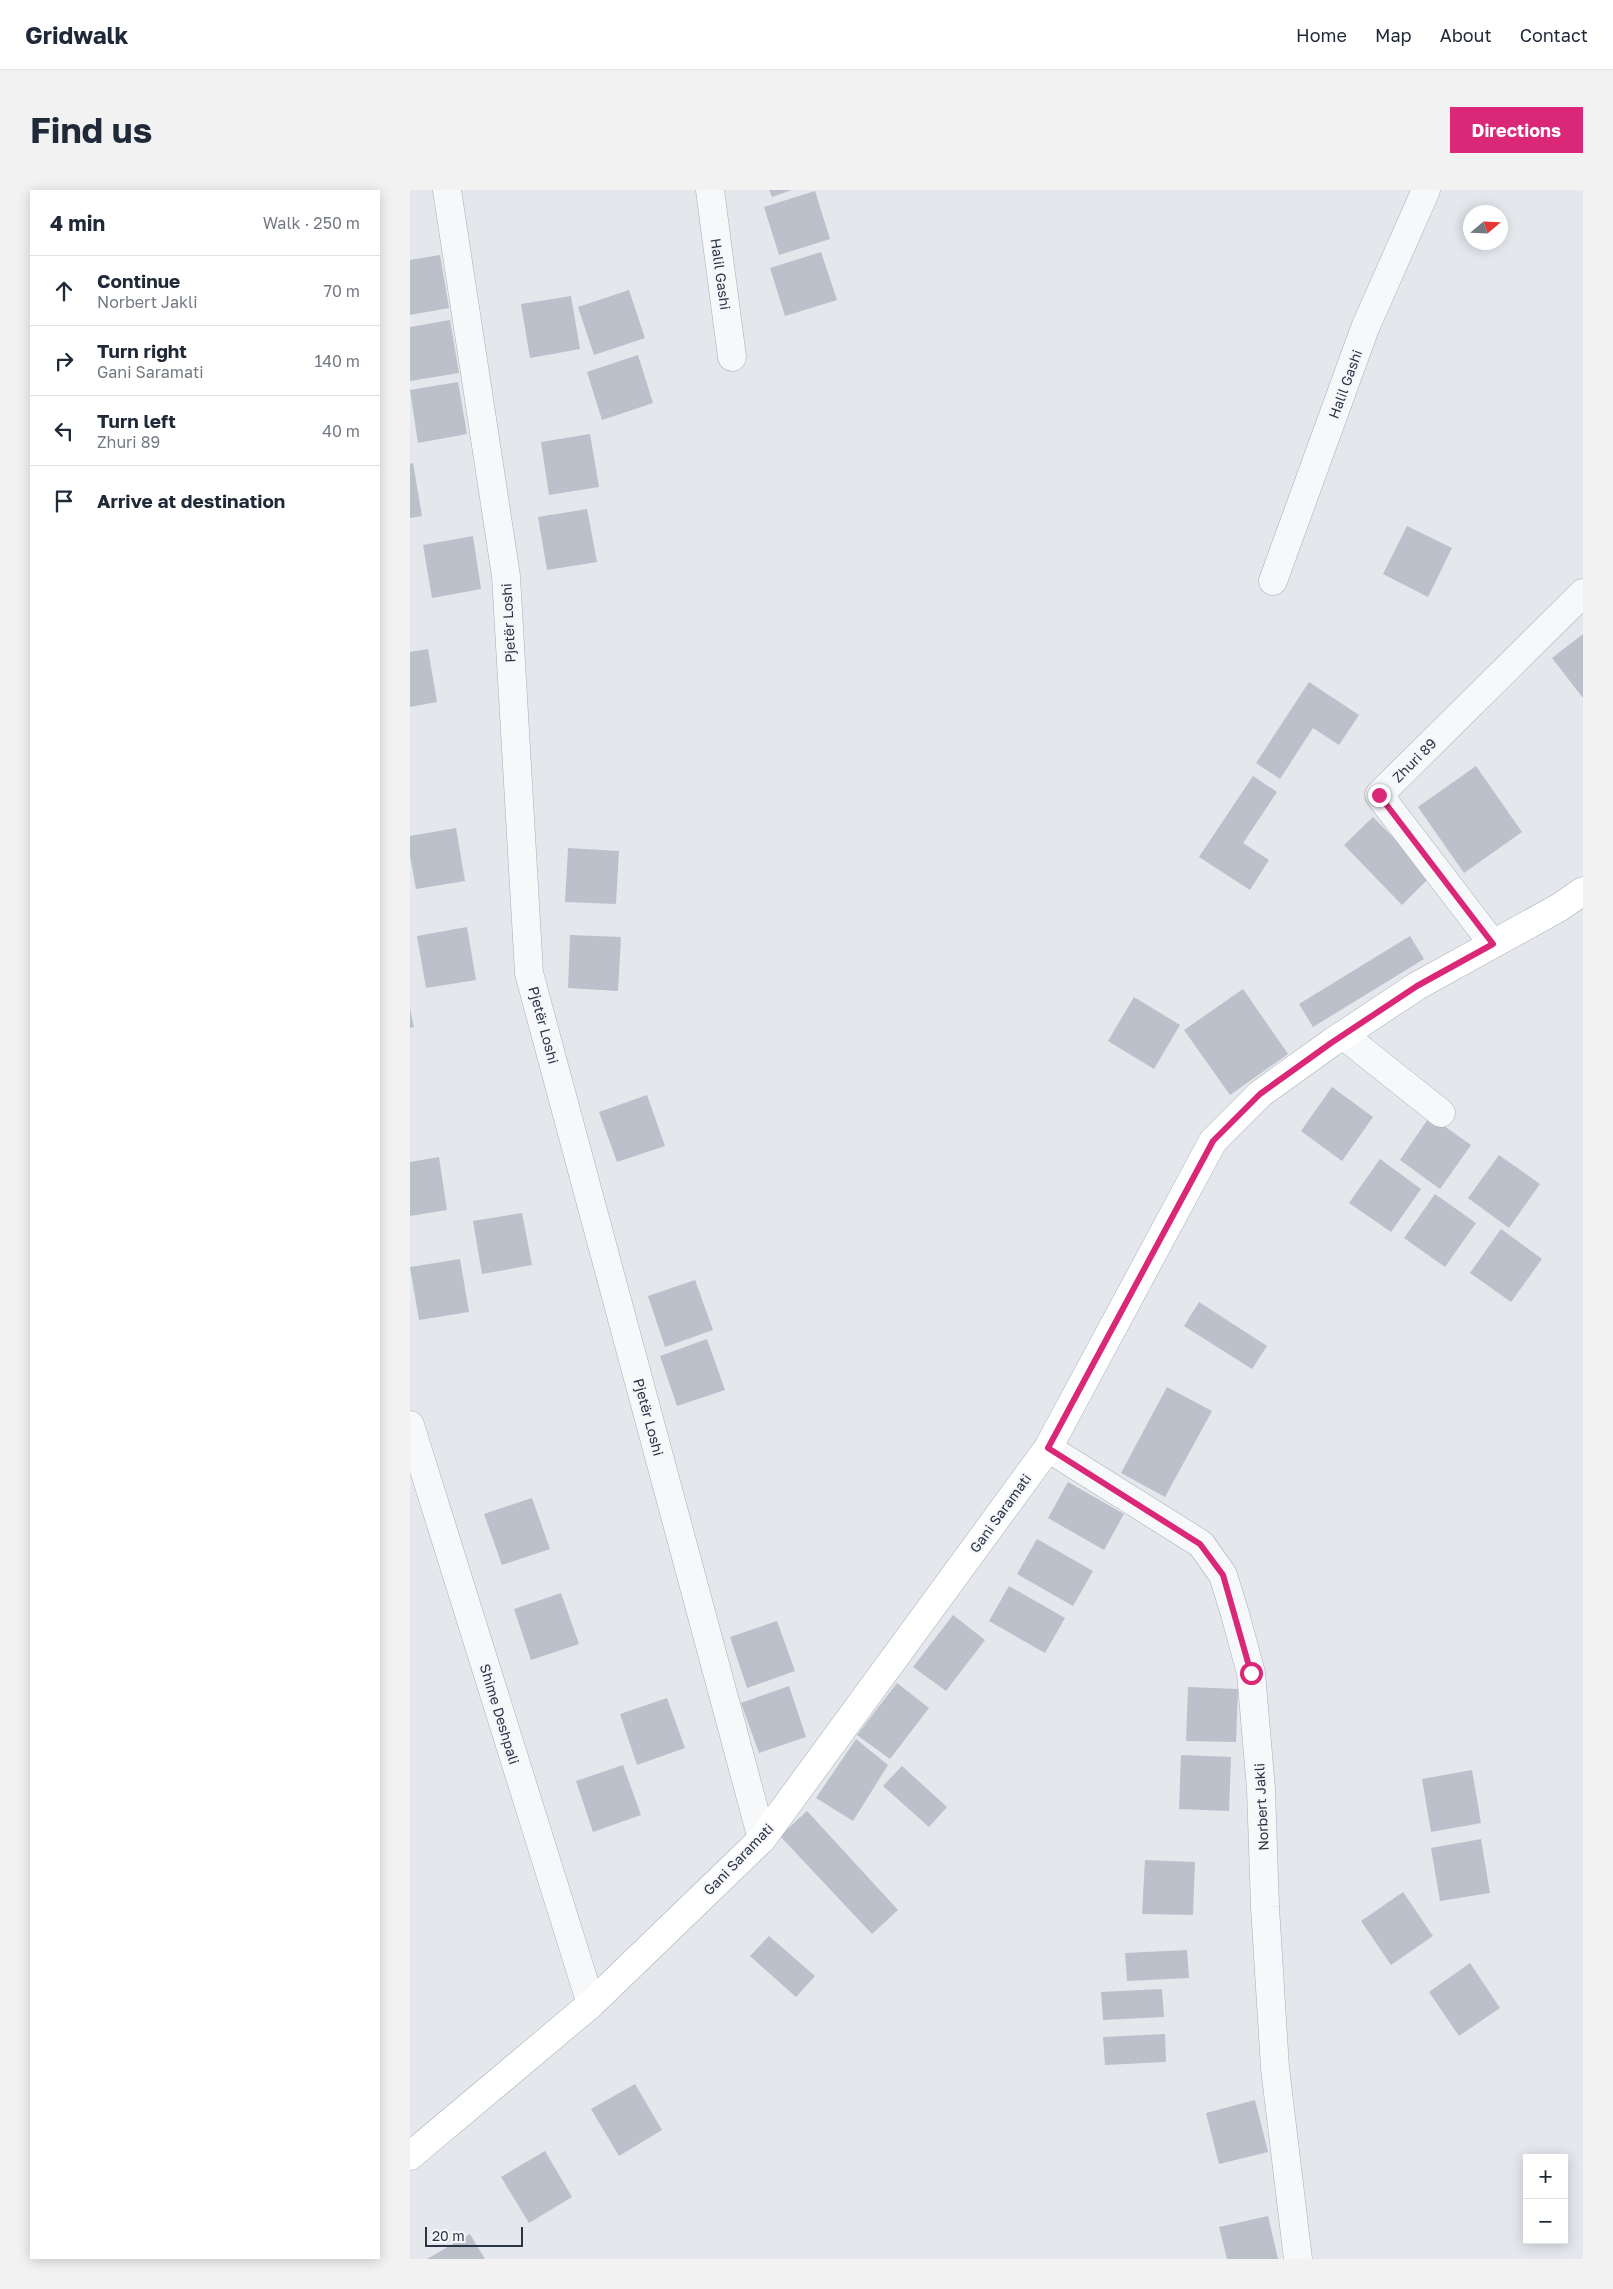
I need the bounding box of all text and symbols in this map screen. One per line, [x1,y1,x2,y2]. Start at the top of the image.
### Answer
text: Gridwalk [25,20,129,49]
text: Home [1296,24,1347,46]
text: Map [1375,24,1412,46]
text: About [1440,24,1492,46]
text: Contact [1520,24,1588,46]
button: Directions [1450,107,1583,153]
text: Find us [30,109,152,151]
north arrow [1463,205,1508,250]
text: 4 min [50,210,105,236]
text: Walk · 250 m [263,213,360,233]
street label: Halil Gashi [708,237,734,311]
text: Continue [97,269,180,292]
icon: ahead [50,277,78,305]
text: 70 m [323,281,360,301]
text: Norbert Jakli [97,292,197,312]
text: Turn right [97,339,187,362]
icon: right [50,347,78,375]
street label: Halil Gashi [1325,347,1365,421]
text: 140 m [314,351,360,371]
text: Gani Saramati [97,362,204,382]
text: Turn left [97,409,176,432]
icon: left [50,417,78,445]
text: 40 m [322,421,360,441]
text: Zhuri 89 [97,432,160,452]
icon: arrive [50,487,78,515]
text: Arrive at destination [97,489,285,512]
street label: Pjetër Loshi [497,583,519,663]
street label: Zhuri 89 [1388,734,1440,786]
route end [1368,784,1391,807]
street label: Pjetër Loshi [525,984,563,1066]
street label: Pjetër Loshi [630,1376,668,1458]
street label: Gani Saramati [966,1470,1034,1556]
street label: Shime Deshpali [477,1662,523,1766]
route start [1240,1662,1263,1685]
street label: Norbert Jakli [1250,1763,1272,1851]
street label: Gani Saramati [699,1820,777,1898]
map controls [1523,2154,1568,2244]
button: + [1523,2154,1568,2199]
button: − [1523,2199,1568,2244]
scale bar [425,2224,522,2247]
text: 20 m [432,2227,465,2244]

